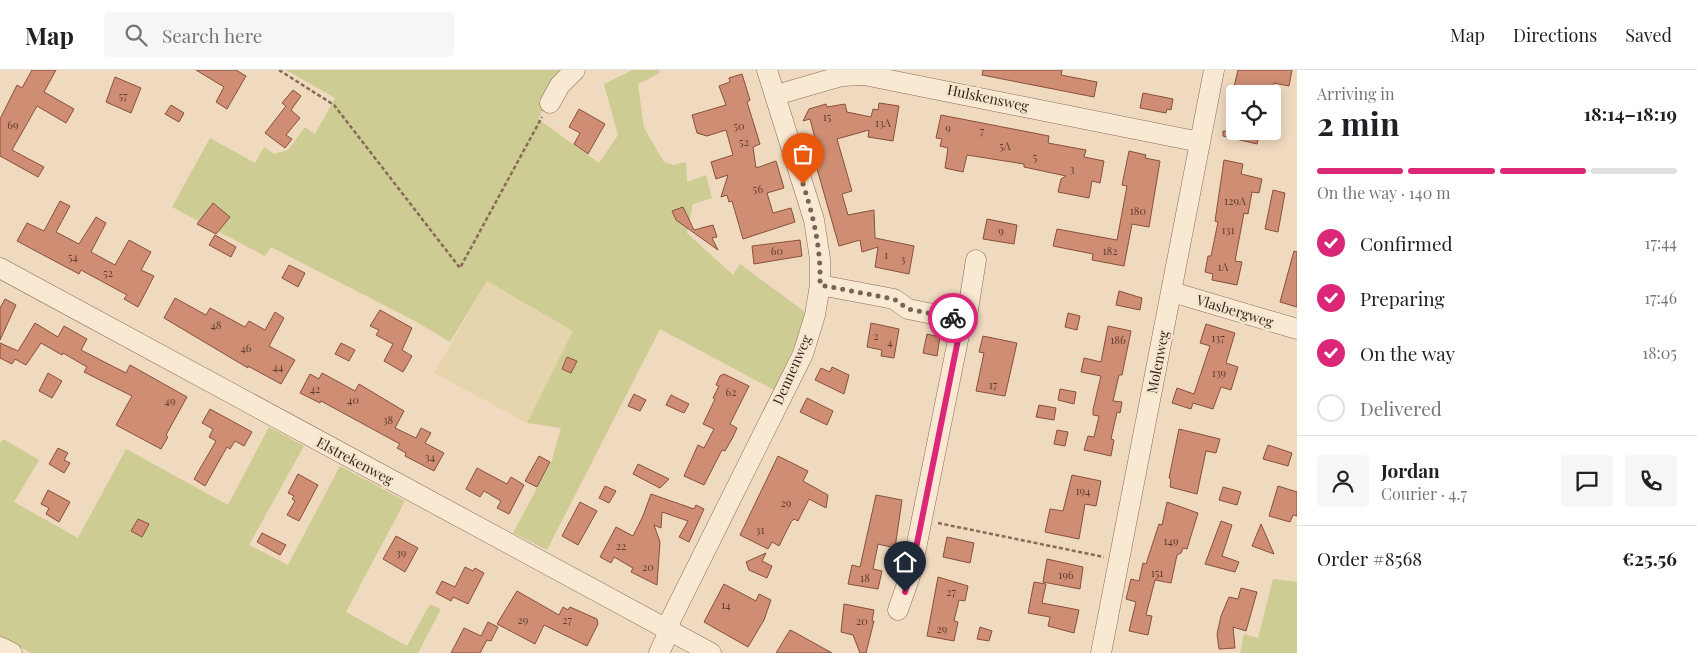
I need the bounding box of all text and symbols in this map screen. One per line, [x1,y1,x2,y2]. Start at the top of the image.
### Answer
search box [104,12,454,57]
text: Map [25,19,74,51]
icon: search [122,21,150,49]
text: Search here [162,22,262,48]
text: Map [1450,23,1485,47]
text: Directions [1513,23,1597,47]
text: Saved [1625,23,1672,47]
street label: Hulskensweg [946,80,1031,116]
text: Arriving in [1317,83,1395,104]
map controls [1226,85,1281,140]
button: locate [1226,85,1281,140]
house number: 57 [118,88,128,103]
text: 18:14–18:19 [1584,100,1677,126]
text: 2 min [1317,101,1400,144]
house number: 15 [823,109,832,124]
house number: 13A [875,115,891,130]
house number: 69 [7,117,19,132]
house number: 50 [733,118,745,133]
house number: 9 [945,120,951,135]
house number: 7 [980,123,985,138]
pin [782,133,824,184]
house number: 52 [739,134,749,149]
house number: 5A [999,138,1011,153]
icon: bag [789,140,817,168]
house number: 5 [1033,149,1038,164]
house number: 3 [1070,161,1075,176]
house number: 56 [753,181,763,196]
text: On the way · 140 m [1317,182,1450,203]
house number: 129A [1224,193,1246,208]
house number: 180 [1130,203,1147,218]
house number: 131 [1222,222,1234,237]
house number: 9 [998,223,1004,238]
icon: check [1317,229,1345,257]
text: Confirmed [1360,230,1453,256]
text: 17:44 [1645,232,1677,253]
house number: 60 [771,243,784,258]
house number: 182 [1102,243,1118,258]
house number: 1 [884,247,888,262]
house number: 54 [68,249,79,264]
house number: 3 [901,251,906,266]
house number: 1A [1218,259,1229,274]
house number: 52 [103,265,113,280]
icon: check [1317,284,1345,312]
text: Preparing [1360,285,1445,311]
text: 17:46 [1644,287,1677,308]
street label: Vlasbergweg [1193,290,1277,331]
courier [928,293,978,343]
icon: bike [939,304,967,332]
house number: 48 [210,317,222,332]
house number: 2 [873,328,879,343]
street label: Molenweg [1142,328,1173,395]
house number: 137 [1211,330,1225,345]
street label: Dennenweg [768,331,816,408]
house number: 186 [1110,332,1126,347]
house number: 4 [887,334,893,349]
icon: check [1317,339,1345,367]
house number: 46 [240,340,252,355]
text: On the way [1360,340,1455,366]
text: 18:05 [1642,342,1677,363]
house number: 44 [273,359,284,374]
house number: 139 [1212,365,1227,380]
house number: 17 [989,377,998,392]
house number: 42 [310,381,320,396]
house number: 62 [726,384,736,399]
house number: 40 [347,392,359,407]
house number: 49 [164,393,176,408]
text: Delivered [1360,395,1442,421]
house number: 38 [383,412,394,427]
street label: Elstrekenweg [313,432,398,489]
house number: 34 [425,449,436,464]
button: person [1317,455,1369,507]
button: chat [1561,455,1613,507]
button: phone [1625,455,1677,507]
text: Jordan [1381,457,1440,483]
house number: 194 [1075,483,1091,498]
text: Courier · 4.7 [1381,483,1467,504]
house number: 29 [781,495,792,510]
house number: 31 [755,522,765,537]
house number: 149 [1163,533,1179,548]
house number: 22 [616,538,626,553]
pin [884,541,926,592]
house number: 39 [396,545,407,560]
text: Order #8568 [1317,545,1422,571]
text: €25.56 [1622,545,1677,571]
icon: home [891,548,919,576]
house number: 20 [642,559,654,574]
house number: 151 [1151,565,1163,580]
house number: 196 [1058,567,1074,582]
house number: 18 [860,570,870,585]
house number: 27 [946,584,956,599]
house number: 14 [721,597,731,612]
house number: 29 [518,612,529,627]
house number: 27 [562,612,572,627]
house number: 20 [856,613,868,628]
house number: 29 [937,621,948,636]

